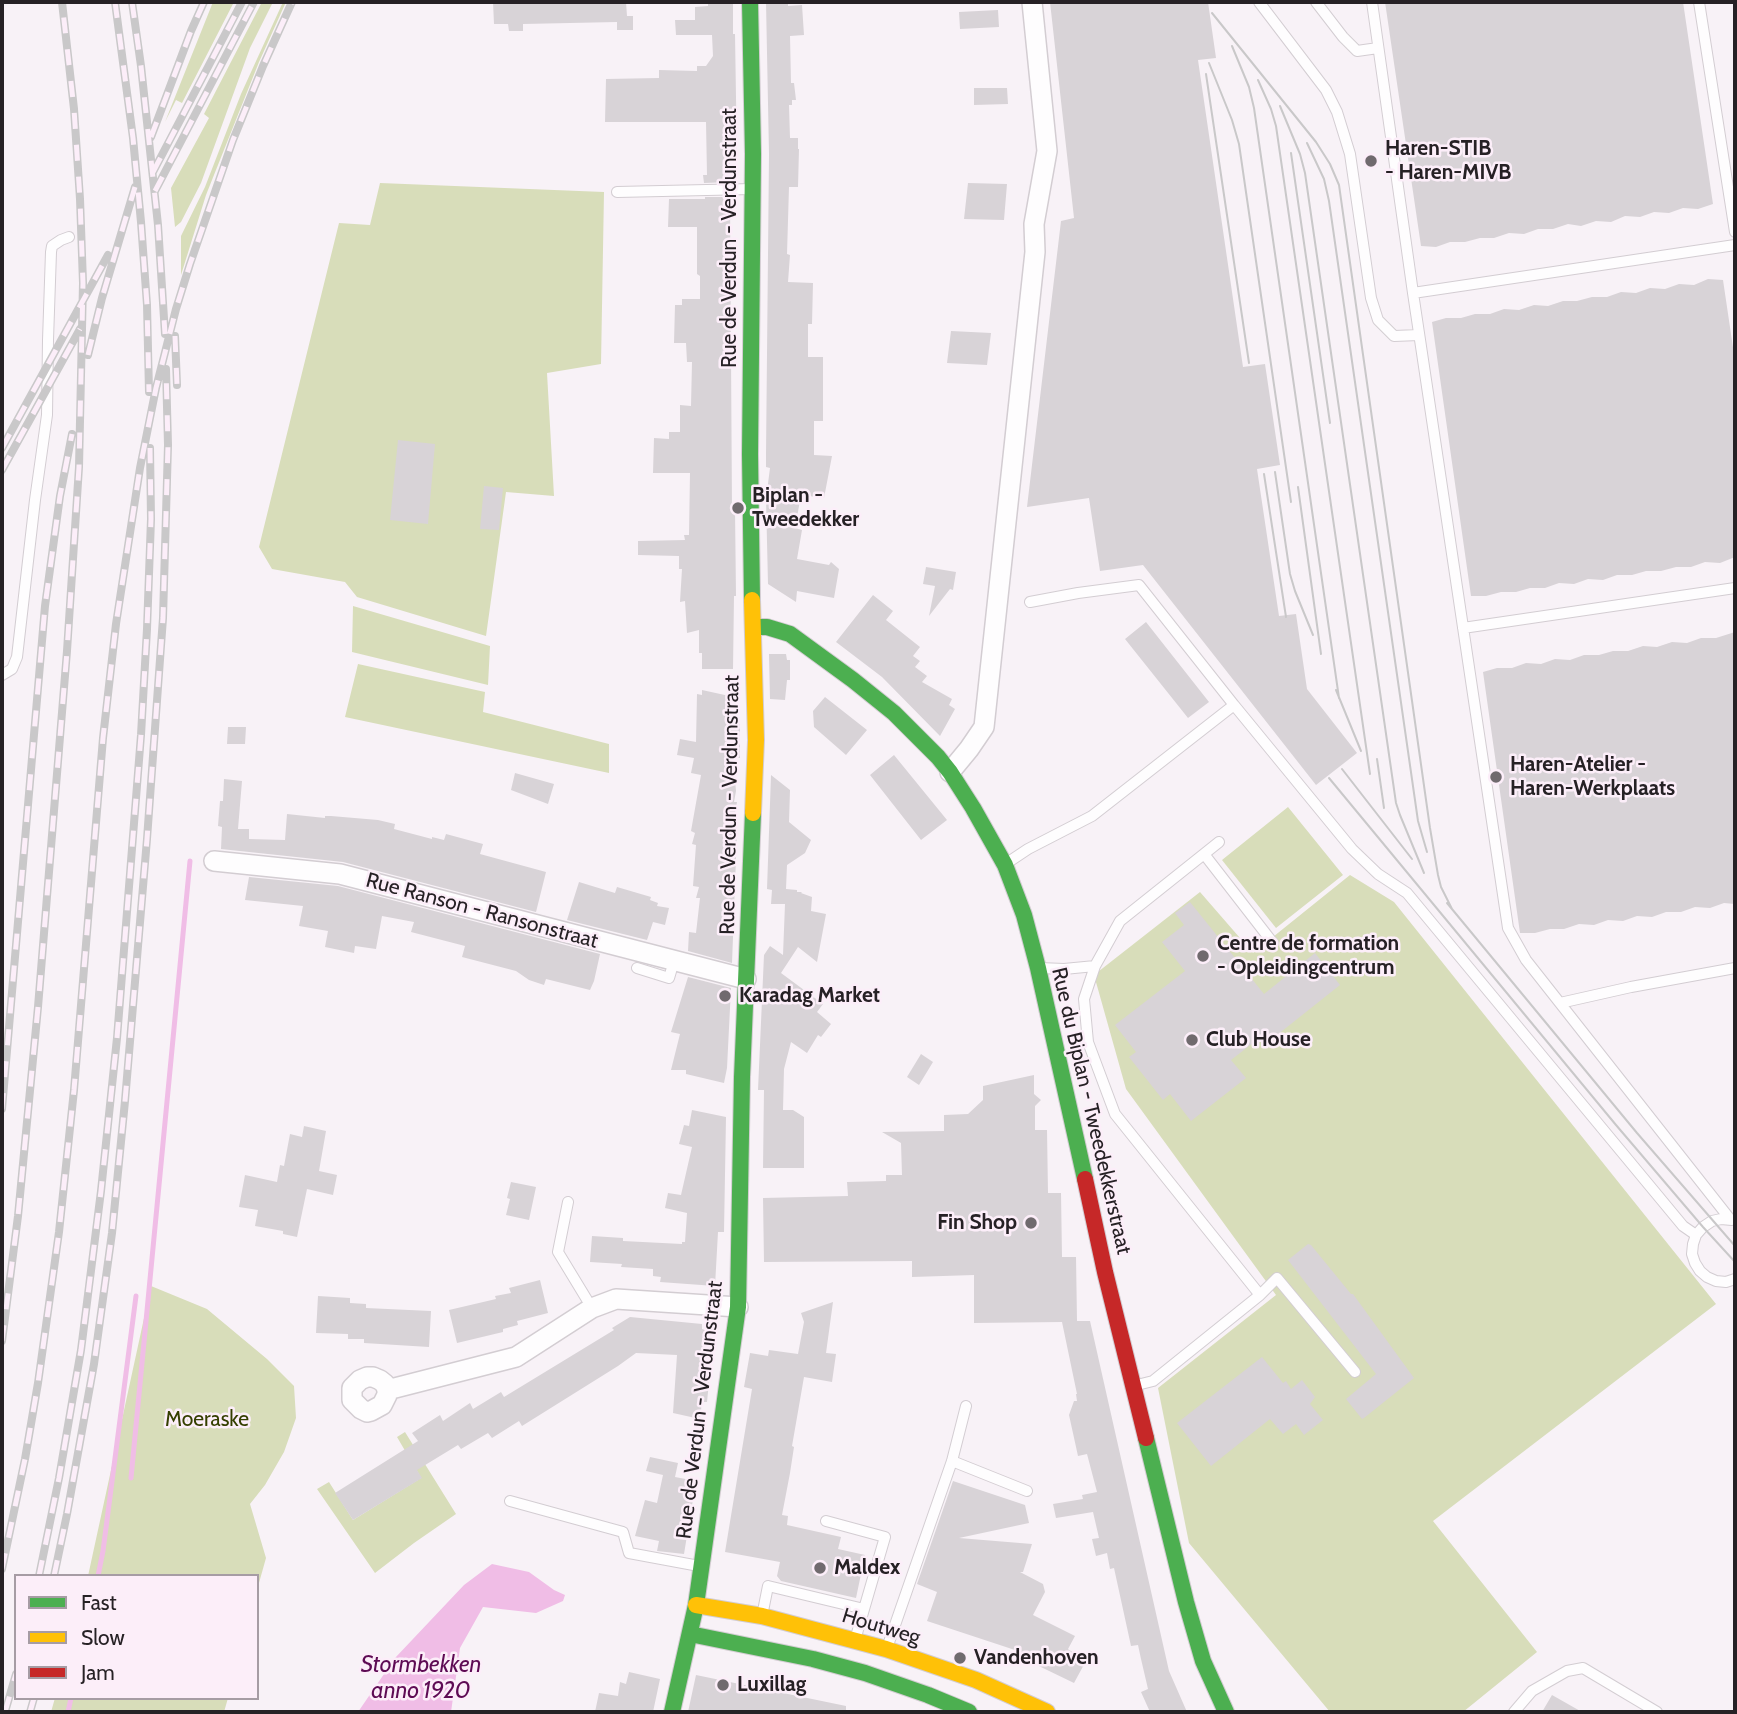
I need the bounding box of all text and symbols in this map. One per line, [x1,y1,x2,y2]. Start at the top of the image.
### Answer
street label: Rue de Verdun - Verdunstraat [717,108,743,368]
place label: Haren-STIB - Haren-MIVB [1385,136,1511,186]
marker: Haren-STIB - Haren-MIVB [1363,153,1379,169]
place label: Biplan - Tweedekker [752,483,859,533]
marker: Biplan - Tweedekker [730,500,746,516]
street label: Rue de Verdun - Verdunstraat [715,675,745,935]
place label: Haren-Atelier - Haren-Werkplaats [1510,752,1675,802]
marker: Haren-Atelier - Haren-Werkplaats [1488,769,1504,785]
street label: Rue Ranson - Ransonstraat [363,868,601,954]
place label: Centre de formation - Opleidingcentrum [1217,931,1399,981]
marker: Centre de formation - Opleidingcentrum [1195,948,1211,964]
street label: Rue du Biplan - Tweedekkerstraat [1046,965,1136,1257]
place label: Karadag Market [739,983,880,1009]
marker: Karadag Market [717,988,733,1004]
place label: Club House [1206,1027,1311,1053]
marker: Club House [1184,1032,1200,1048]
place label: Fin Shop [937,1210,1017,1236]
marker: Fin Shop [1023,1215,1039,1231]
street label: Rue de Verdun - Verdunstraat [672,1280,728,1540]
park label: Moeraske [165,1407,249,1433]
place label: Maldex [834,1555,900,1581]
marker: Maldex [812,1560,828,1576]
legend [14,1574,259,1700]
text: Fast [81,1590,117,1615]
street label: Houtweg [839,1603,923,1651]
text: Slow [81,1625,125,1650]
place label: Vandenhoven [974,1645,1099,1671]
marker: Vandenhoven [952,1650,968,1666]
water label: Stormbekken anno 1920 [361,1651,481,1705]
text: Jam [81,1660,115,1685]
place label: Luxillag [737,1672,806,1698]
marker: Luxillag [715,1677,731,1693]

